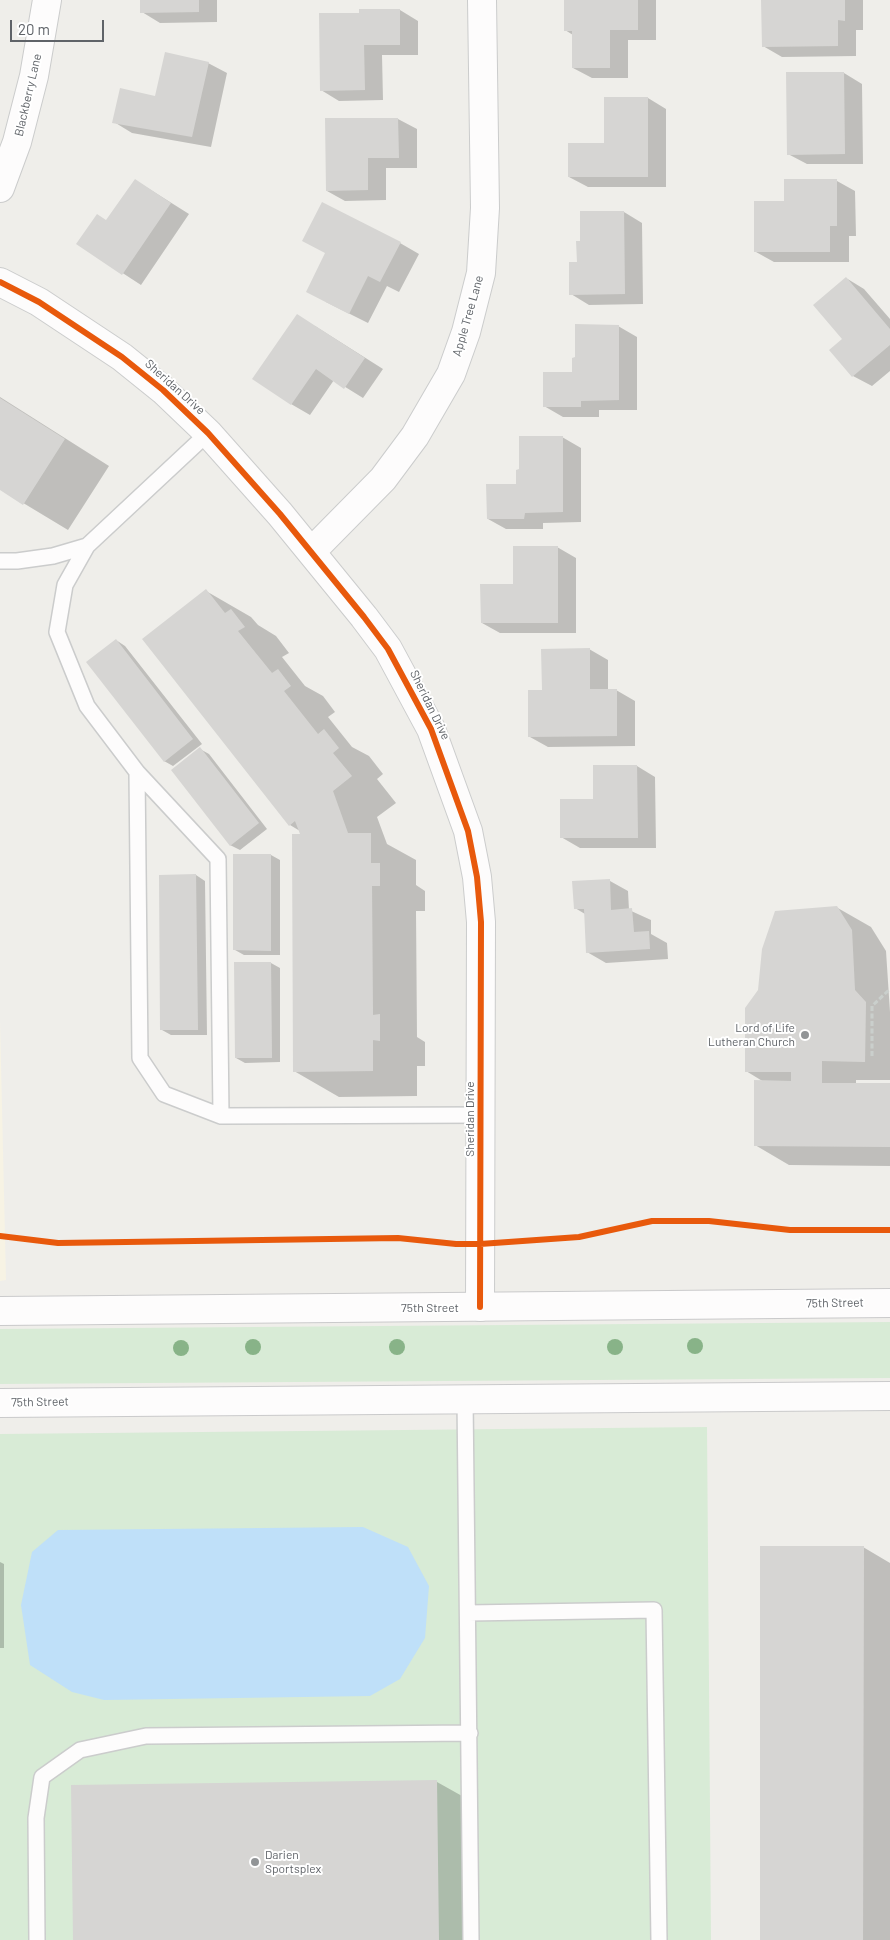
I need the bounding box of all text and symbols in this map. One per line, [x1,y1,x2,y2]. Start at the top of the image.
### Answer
scale bar [12,10,106,42]
text: 20 m [18,20,50,38]
street label: Blackberry Lane [12,52,44,138]
street label: Apple Tree Lane [450,274,486,358]
street label: Sheridan Drive [142,356,208,418]
street label: Sheridan Drive [407,668,453,742]
place label: Lord of Life Lutheran Church [708,1021,795,1049]
marker: Lord of Life Lutheran Church [799,1029,811,1041]
street label: Sheridan Drive [463,1081,477,1157]
street label: 75th Street [806,1295,864,1311]
street label: 75th Street [401,1301,459,1315]
street label: 75th Street [11,1394,69,1410]
place label: Darien Sportsplex [265,1848,321,1876]
marker: Darien Sportsplex [249,1856,261,1868]

